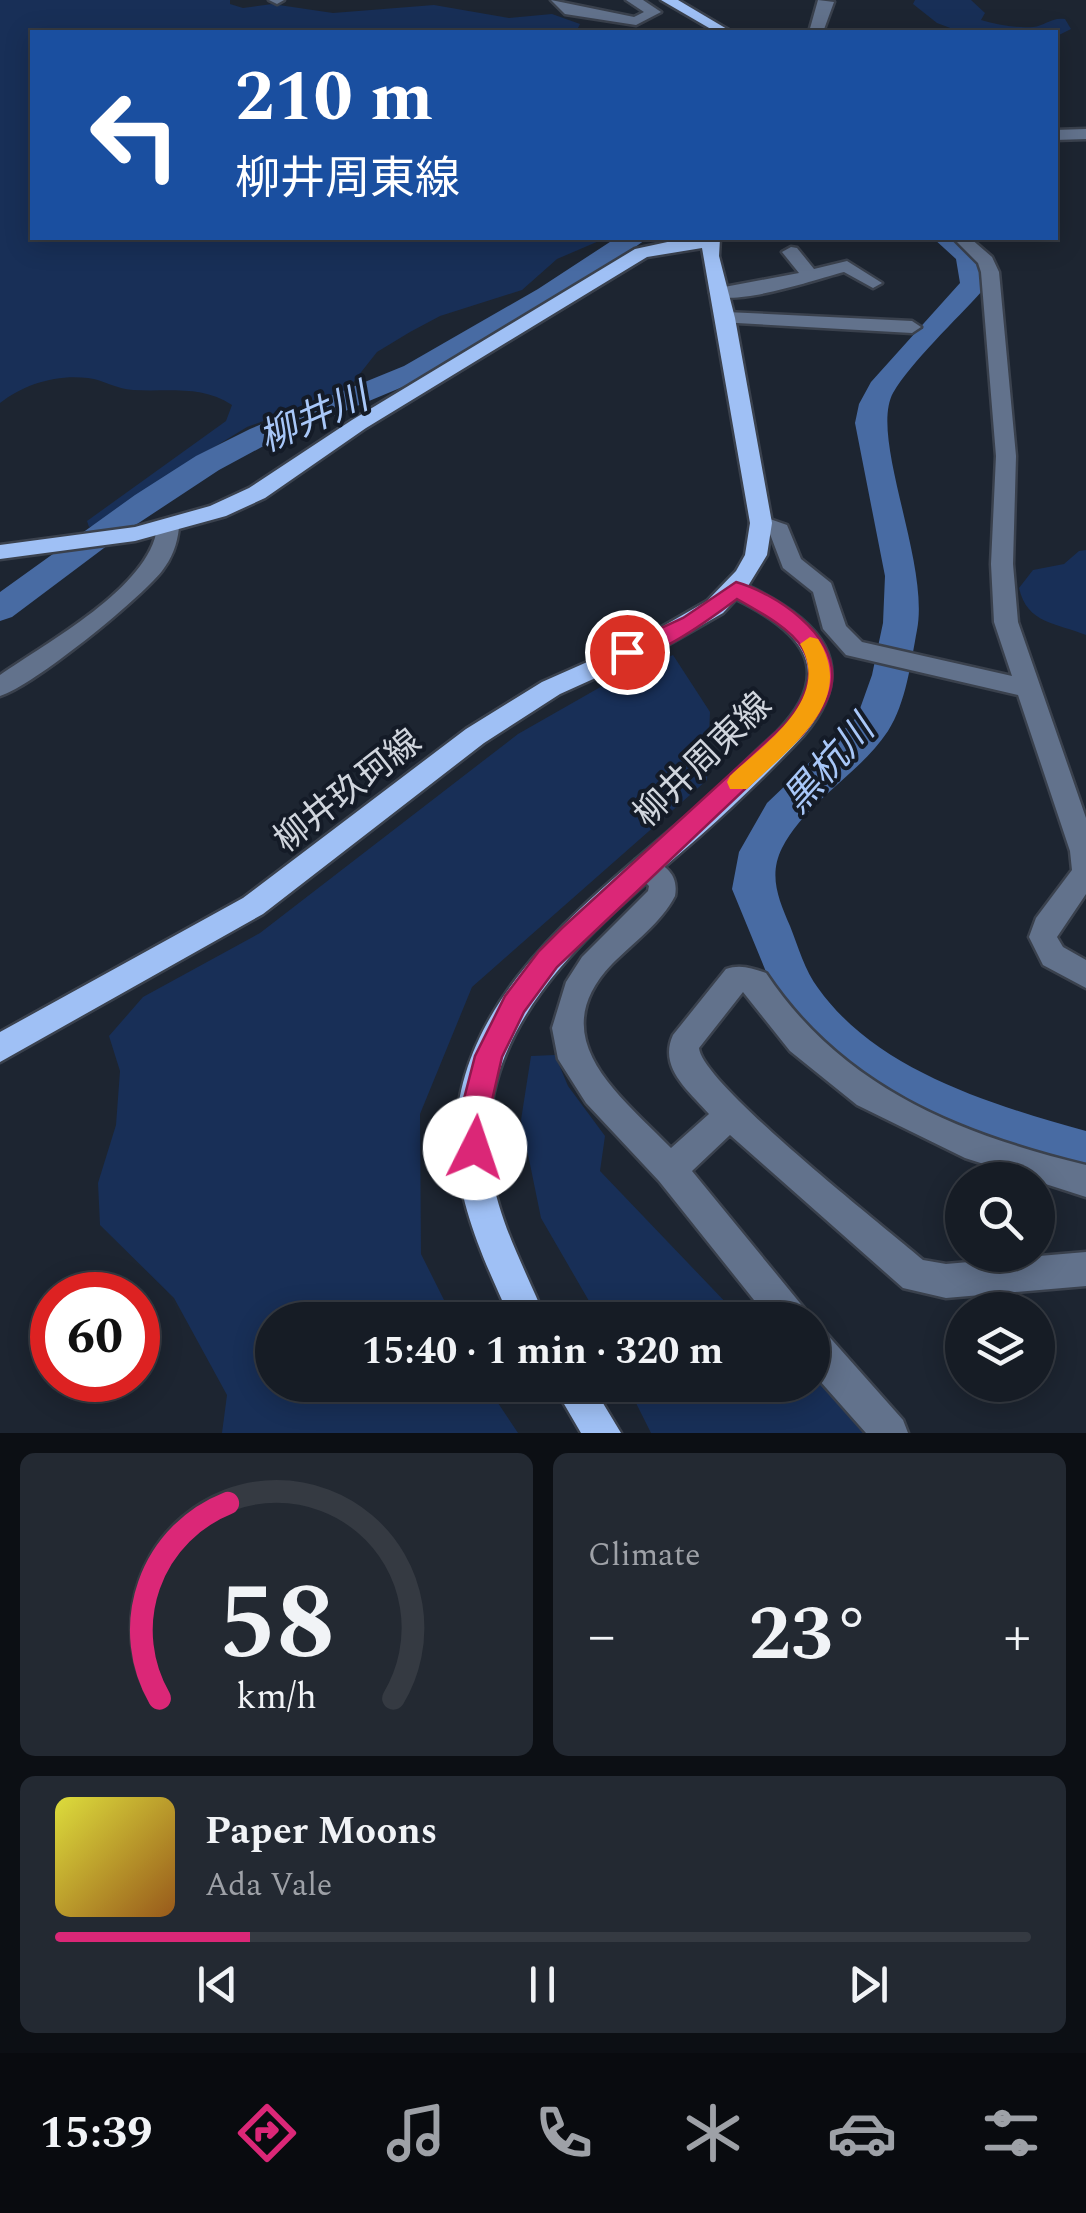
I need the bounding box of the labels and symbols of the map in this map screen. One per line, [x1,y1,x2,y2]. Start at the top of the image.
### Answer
water label: 柳井川 [250,368,381,469]
pin [585,610,670,695]
street label: 柳井周東線 [622,680,784,840]
water label: 黒杭川 [770,701,892,827]
street label: 柳井玖珂線 [263,716,433,866]
position arrow [423,1096,527,1200]
speed limit sign: 60 [30,1272,160,1402]

